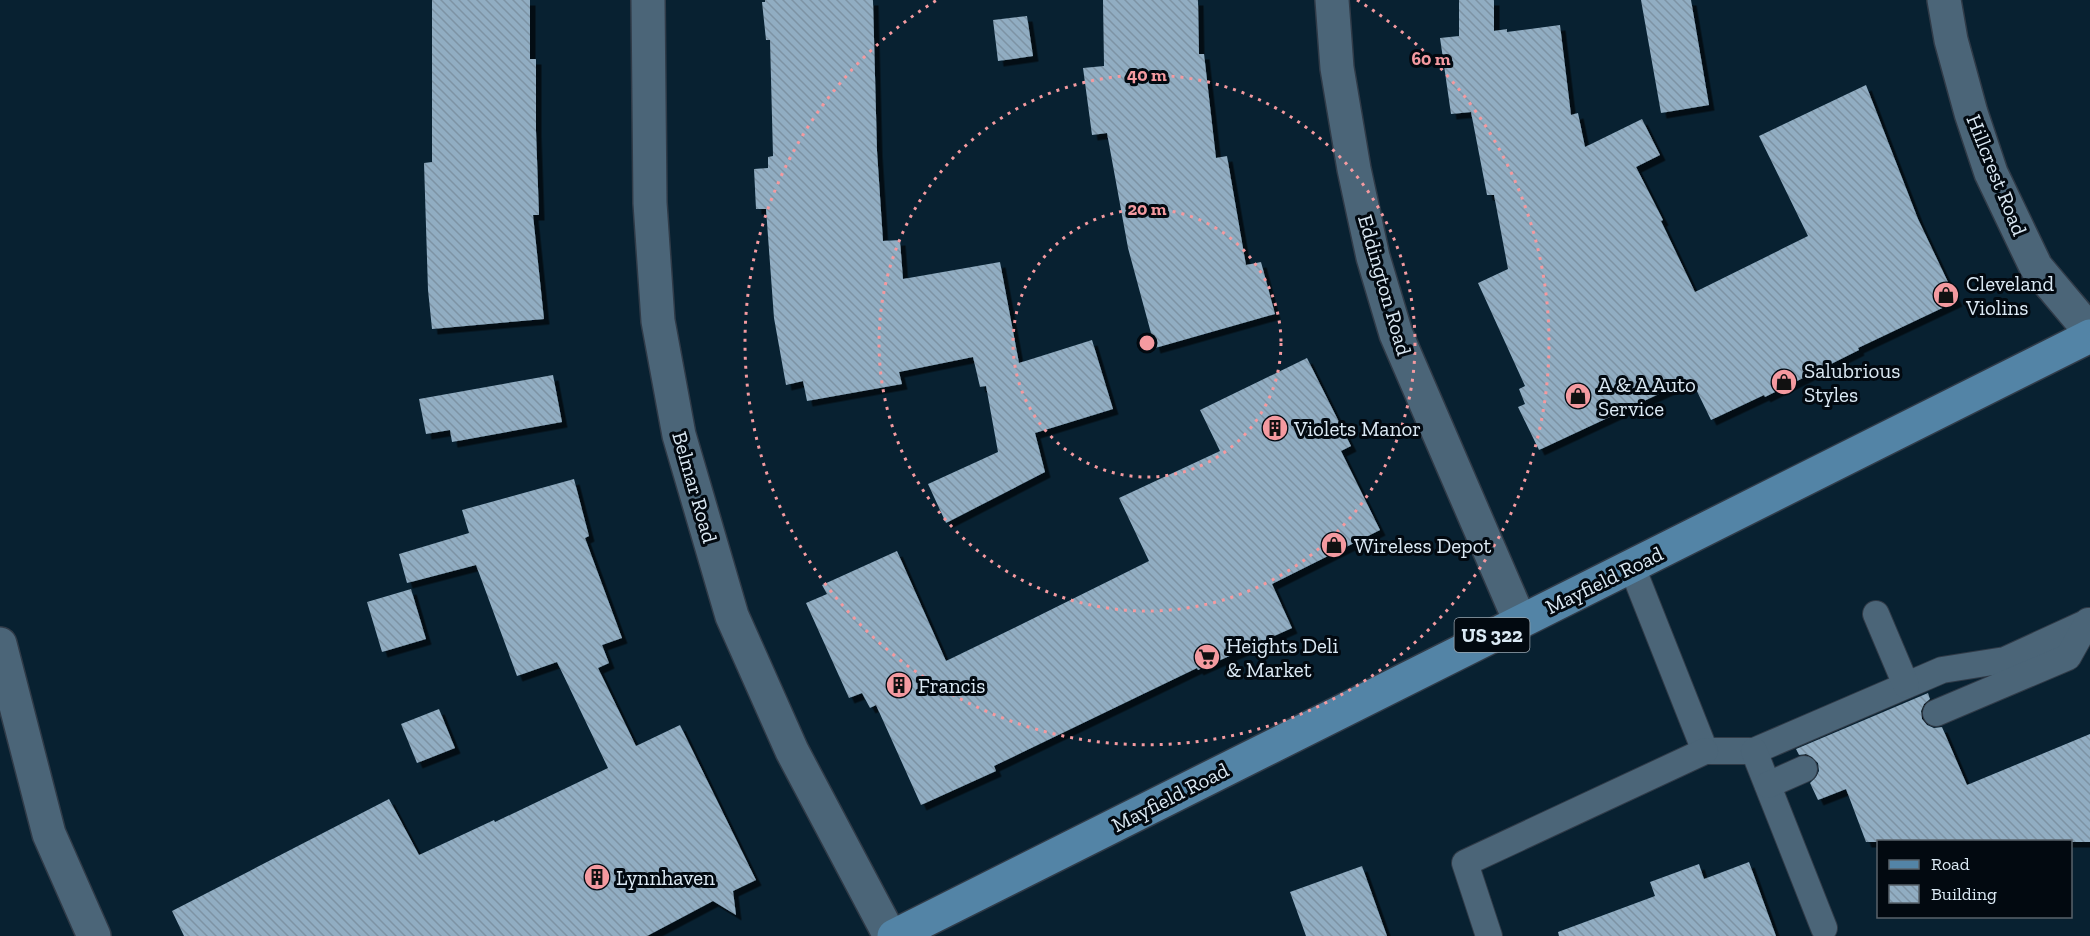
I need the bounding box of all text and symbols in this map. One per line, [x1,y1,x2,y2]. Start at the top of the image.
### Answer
text: 60 m [1411,48,1451,70]
text: 40 m [1127,64,1167,86]
street label: Hillcrest Road [1961,111,2033,240]
text: 20 m [1127,198,1167,220]
street label: Eddington Road [1353,212,1417,359]
place label: Cleveland Violins [1965,271,2055,320]
shop icon: Cleveland Violins [1931,280,1961,310]
centre of rings [1137,333,1157,353]
place label: Salubrious Styles [1804,358,1900,407]
shop icon: Salubrious Styles [1769,367,1799,397]
place label: A & A Auto Service [1598,372,1696,421]
shop icon: A & A Auto Service [1563,381,1593,411]
building icon: Violets Manor [1260,413,1290,443]
place label: Violets Manor [1293,416,1421,441]
street label: Belmar Road [667,428,723,546]
shop icon: Wireless Depot [1319,530,1349,560]
place label: Wireless Depot [1354,533,1491,558]
street label: Mayfield Road [1541,541,1667,619]
road number: US 322 [1454,618,1530,652]
place label: Heights Deli & Market [1226,633,1338,682]
supermarket icon: Heights Deli & Market [1192,642,1222,672]
building icon: Francis [884,670,914,700]
place label: Francis [918,673,986,698]
street label: Mayfield Road [1107,757,1233,837]
legend [1877,840,2072,918]
text: Road [1931,853,1970,875]
building icon: Lynnhaven [582,862,612,892]
place label: Lynnhaven [616,865,715,890]
text: Building [1931,883,1997,905]

